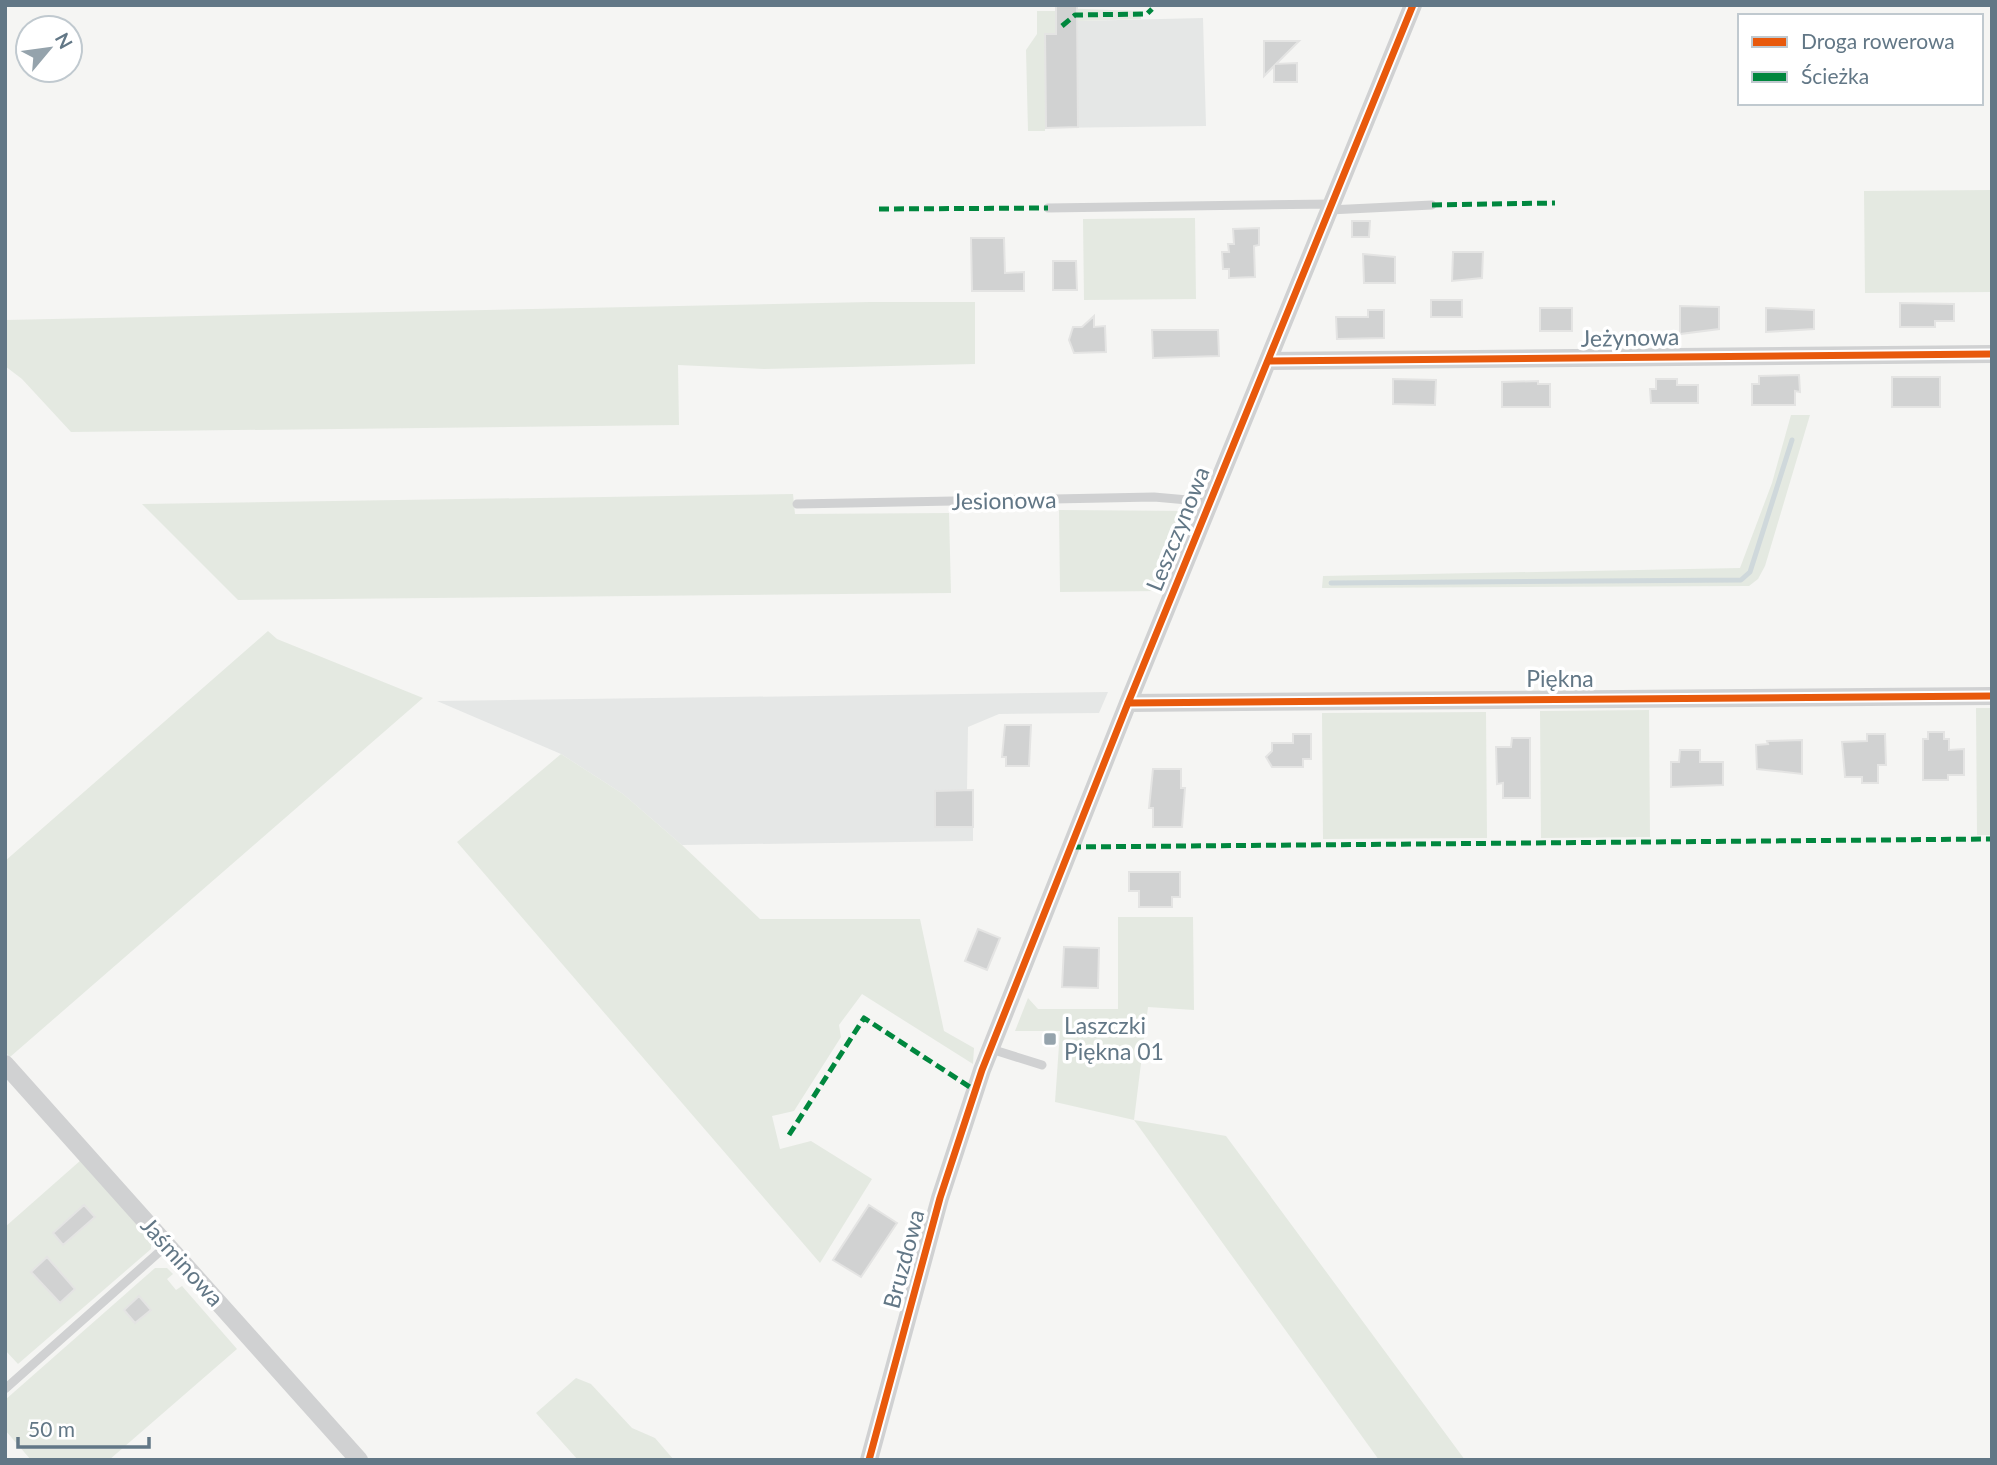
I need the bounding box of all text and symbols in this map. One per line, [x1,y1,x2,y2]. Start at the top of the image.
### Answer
north arrow [14,14,84,84]
legend [1738,14,1983,105]
text: Droga rowerowa [1801,28,1955,53]
text: N [51,29,78,52]
text: Ścieżka [1801,63,1869,88]
street label: Jeżynowa [1580,322,1680,352]
street label: Leszczynowa [1139,462,1215,595]
street label: Jesionowa [951,485,1057,515]
street label: Piękna [1526,664,1594,692]
place label: Laszczki Piękna 01 [1064,1011,1164,1065]
marker: Laszczki Piękna 01 [1042,1031,1058,1047]
street label: Bruzdowa [876,1206,930,1311]
street label: Jaśminowa [135,1211,230,1312]
scale bar [18,1406,149,1450]
text: 50 m [28,1416,75,1441]

